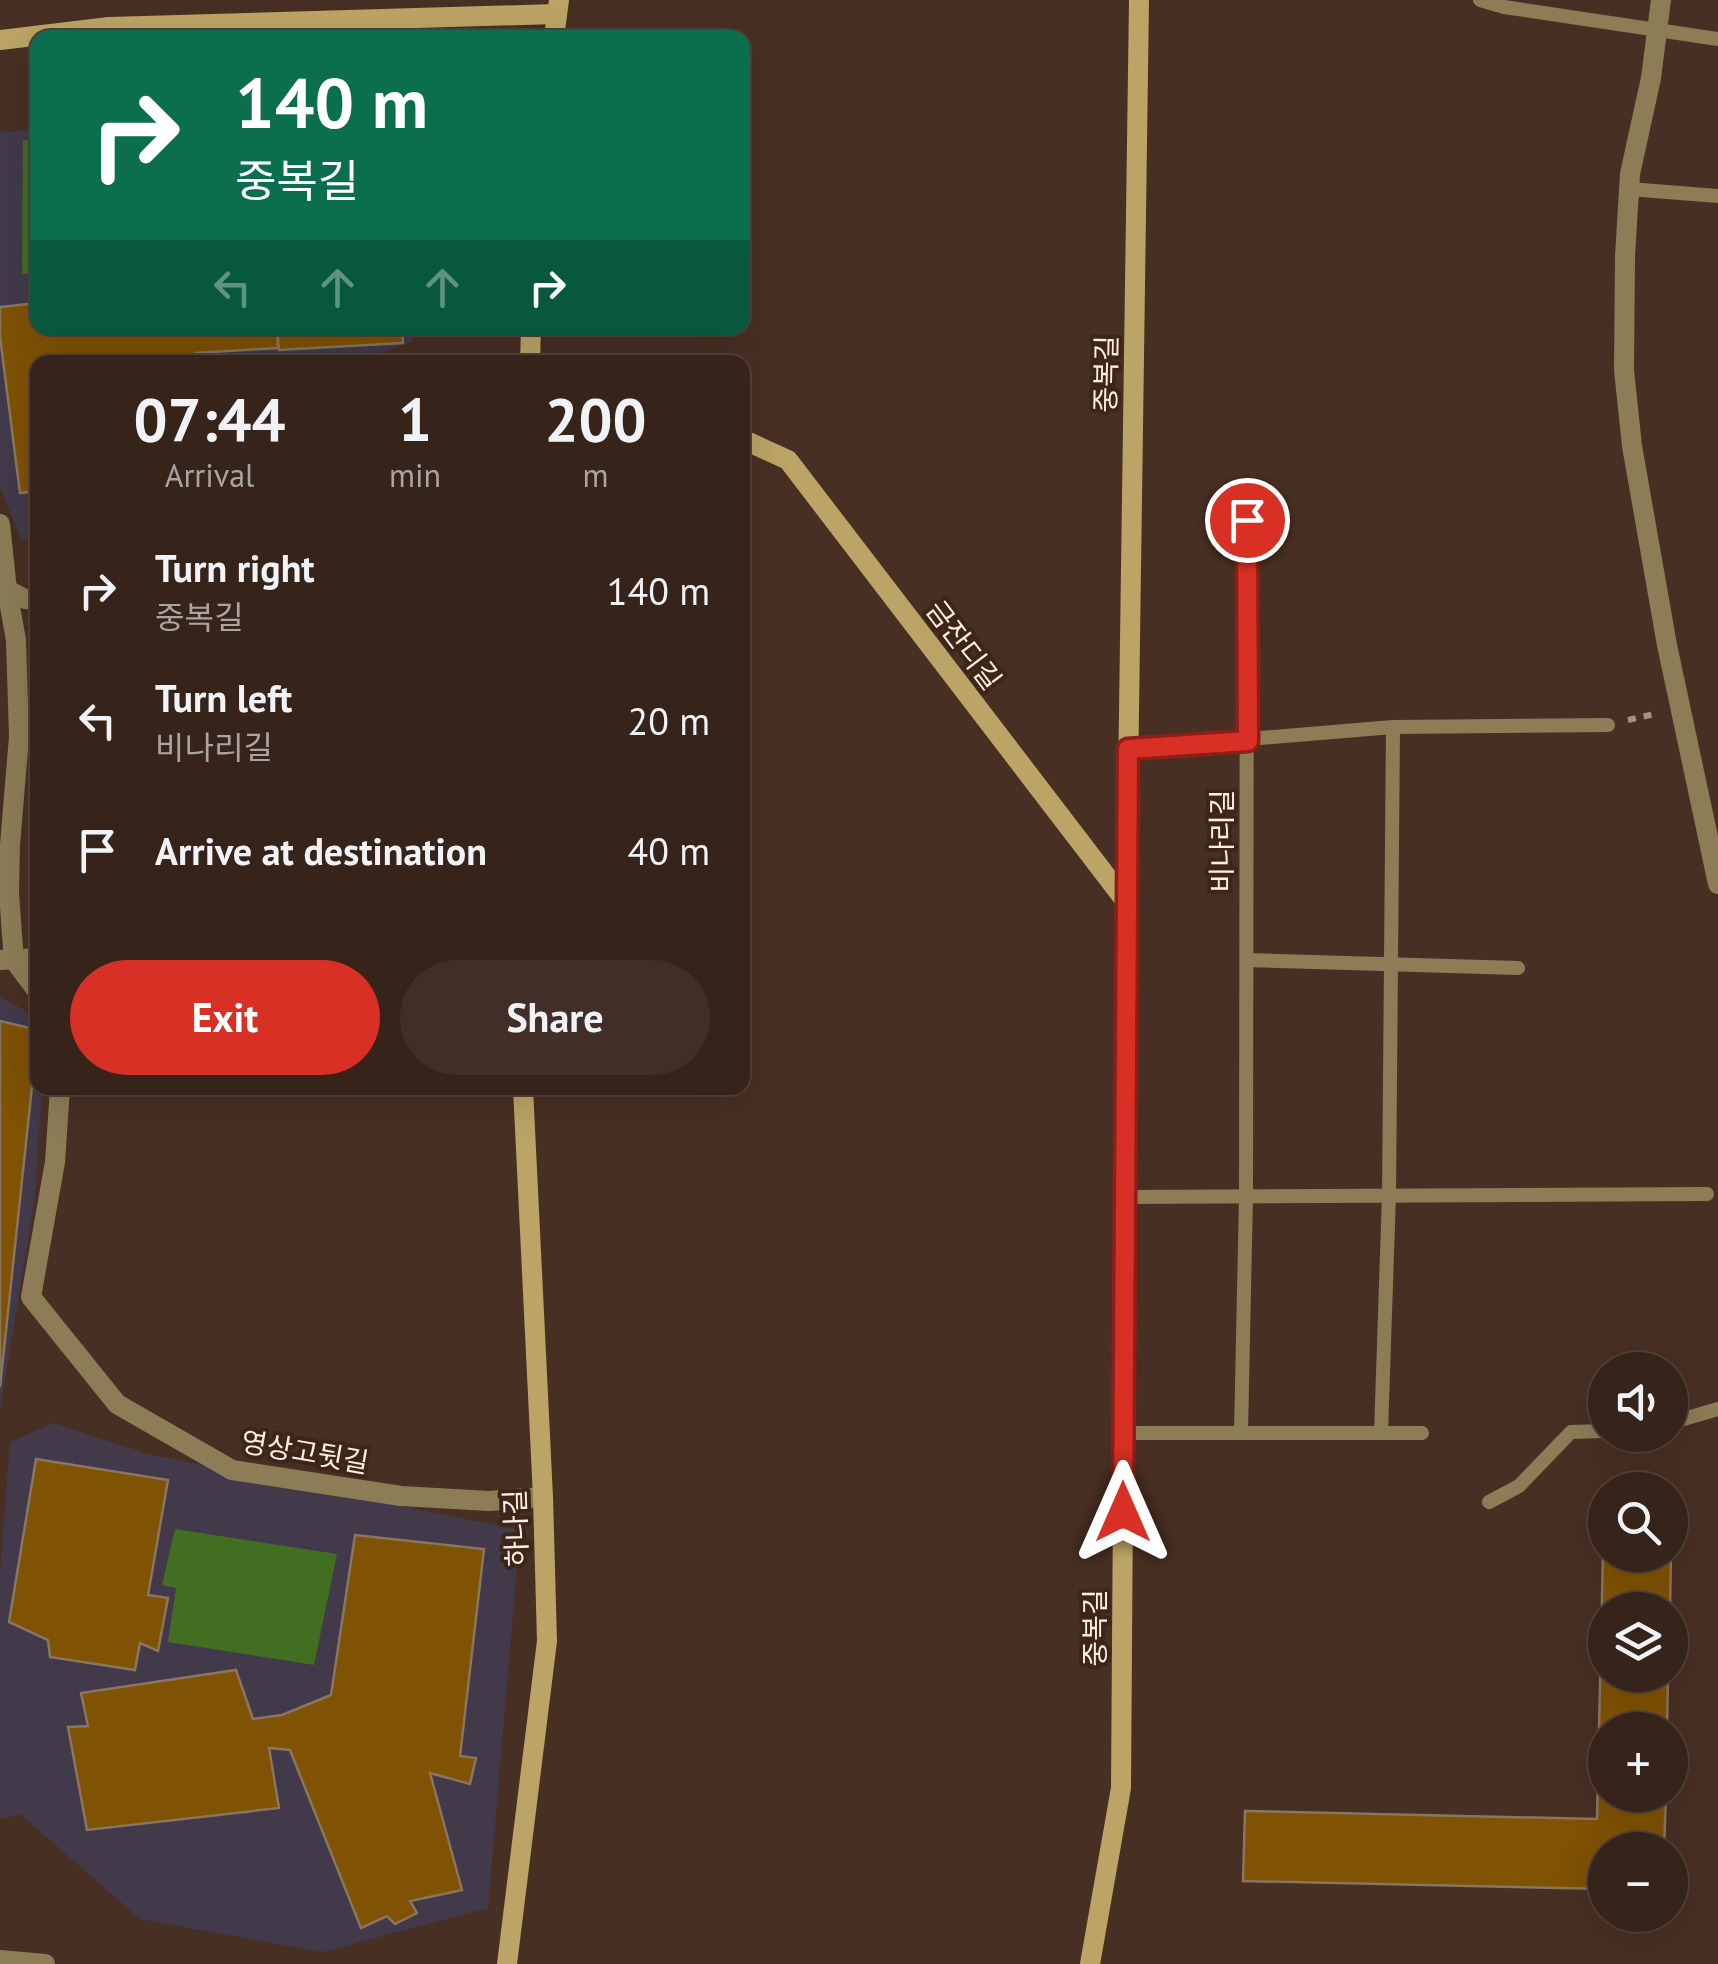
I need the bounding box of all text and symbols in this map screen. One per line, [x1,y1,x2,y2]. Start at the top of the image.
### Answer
text: 140 m [235,57,428,147]
icon: right [70,70,200,200]
text: 중복길 [235,151,359,209]
icon: left [205,260,260,315]
icon: ahead [310,260,365,315]
icon: ahead [415,260,470,315]
icon: right [520,260,575,315]
street label: 중복길 [1086,335,1125,413]
text: 07:44 [133,380,286,458]
text: 1 [398,380,432,458]
text: 200 [545,380,647,458]
text: Arrival [165,454,254,496]
text: min [389,454,441,496]
text: m [583,454,609,496]
pin [1205,478,1290,563]
icon: arrive [1220,493,1275,548]
text: Turn right [155,543,315,592]
icon: right [70,563,125,618]
text: 140 m [607,566,710,615]
street label: 금잔디길 [919,592,1010,697]
text: 중복길 [155,596,243,638]
text: Turn left [155,673,292,722]
icon: left [70,693,125,748]
text: 20 m [628,696,710,745]
text: 비나리길 [155,726,273,768]
street label: 비나리길 [1203,789,1240,893]
icon: arrive [70,823,125,878]
text: Arrive at destination [155,826,487,875]
text: 40 m [628,826,710,875]
button: Exit [70,960,380,1075]
button: Share [400,960,710,1075]
map controls [1588,1352,1688,1932]
button: sound [1588,1352,1688,1452]
street label: 영상고뒷길 [238,1422,372,1481]
position arrow [1071,1460,1175,1564]
button: search [1588,1472,1688,1572]
street label: 하나길 [496,1489,535,1567]
street label: 중복길 [1076,1589,1113,1667]
button: layers [1588,1592,1688,1692]
button: + [1588,1712,1688,1812]
button: − [1588,1832,1688,1932]

